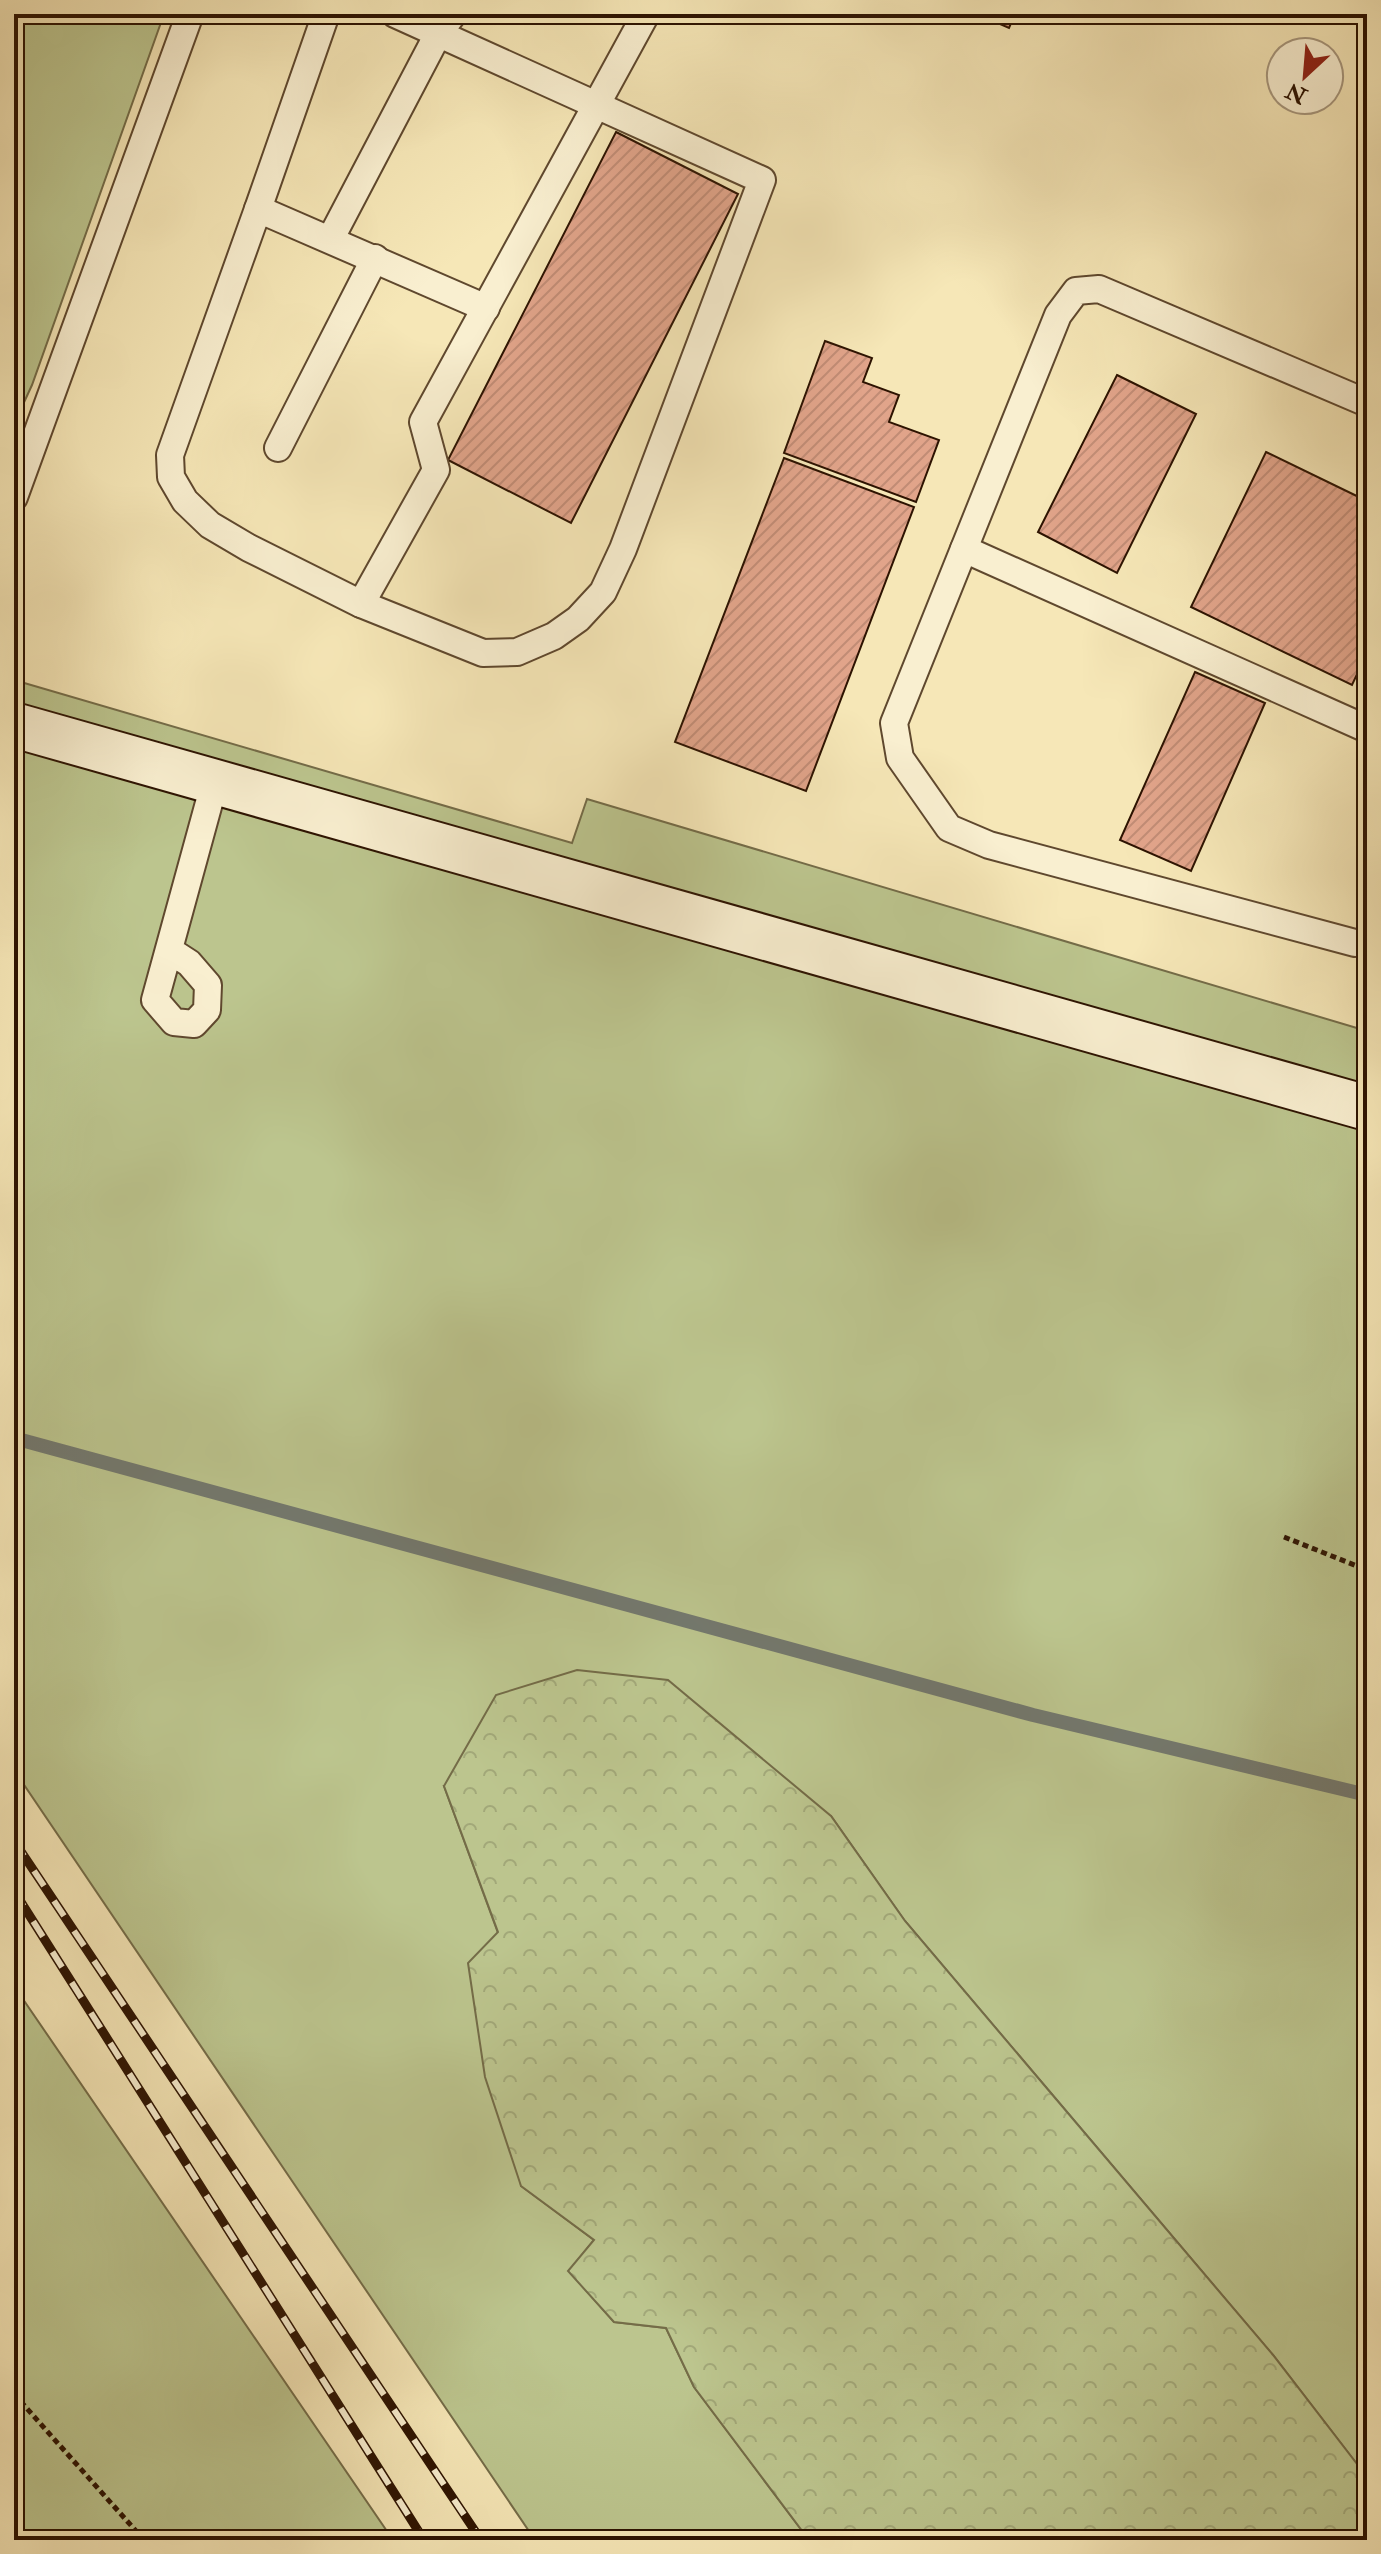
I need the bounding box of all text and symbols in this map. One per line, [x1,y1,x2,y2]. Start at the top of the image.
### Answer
north arrow [1265,36,1345,116]
text: N [1281,76,1313,110]

